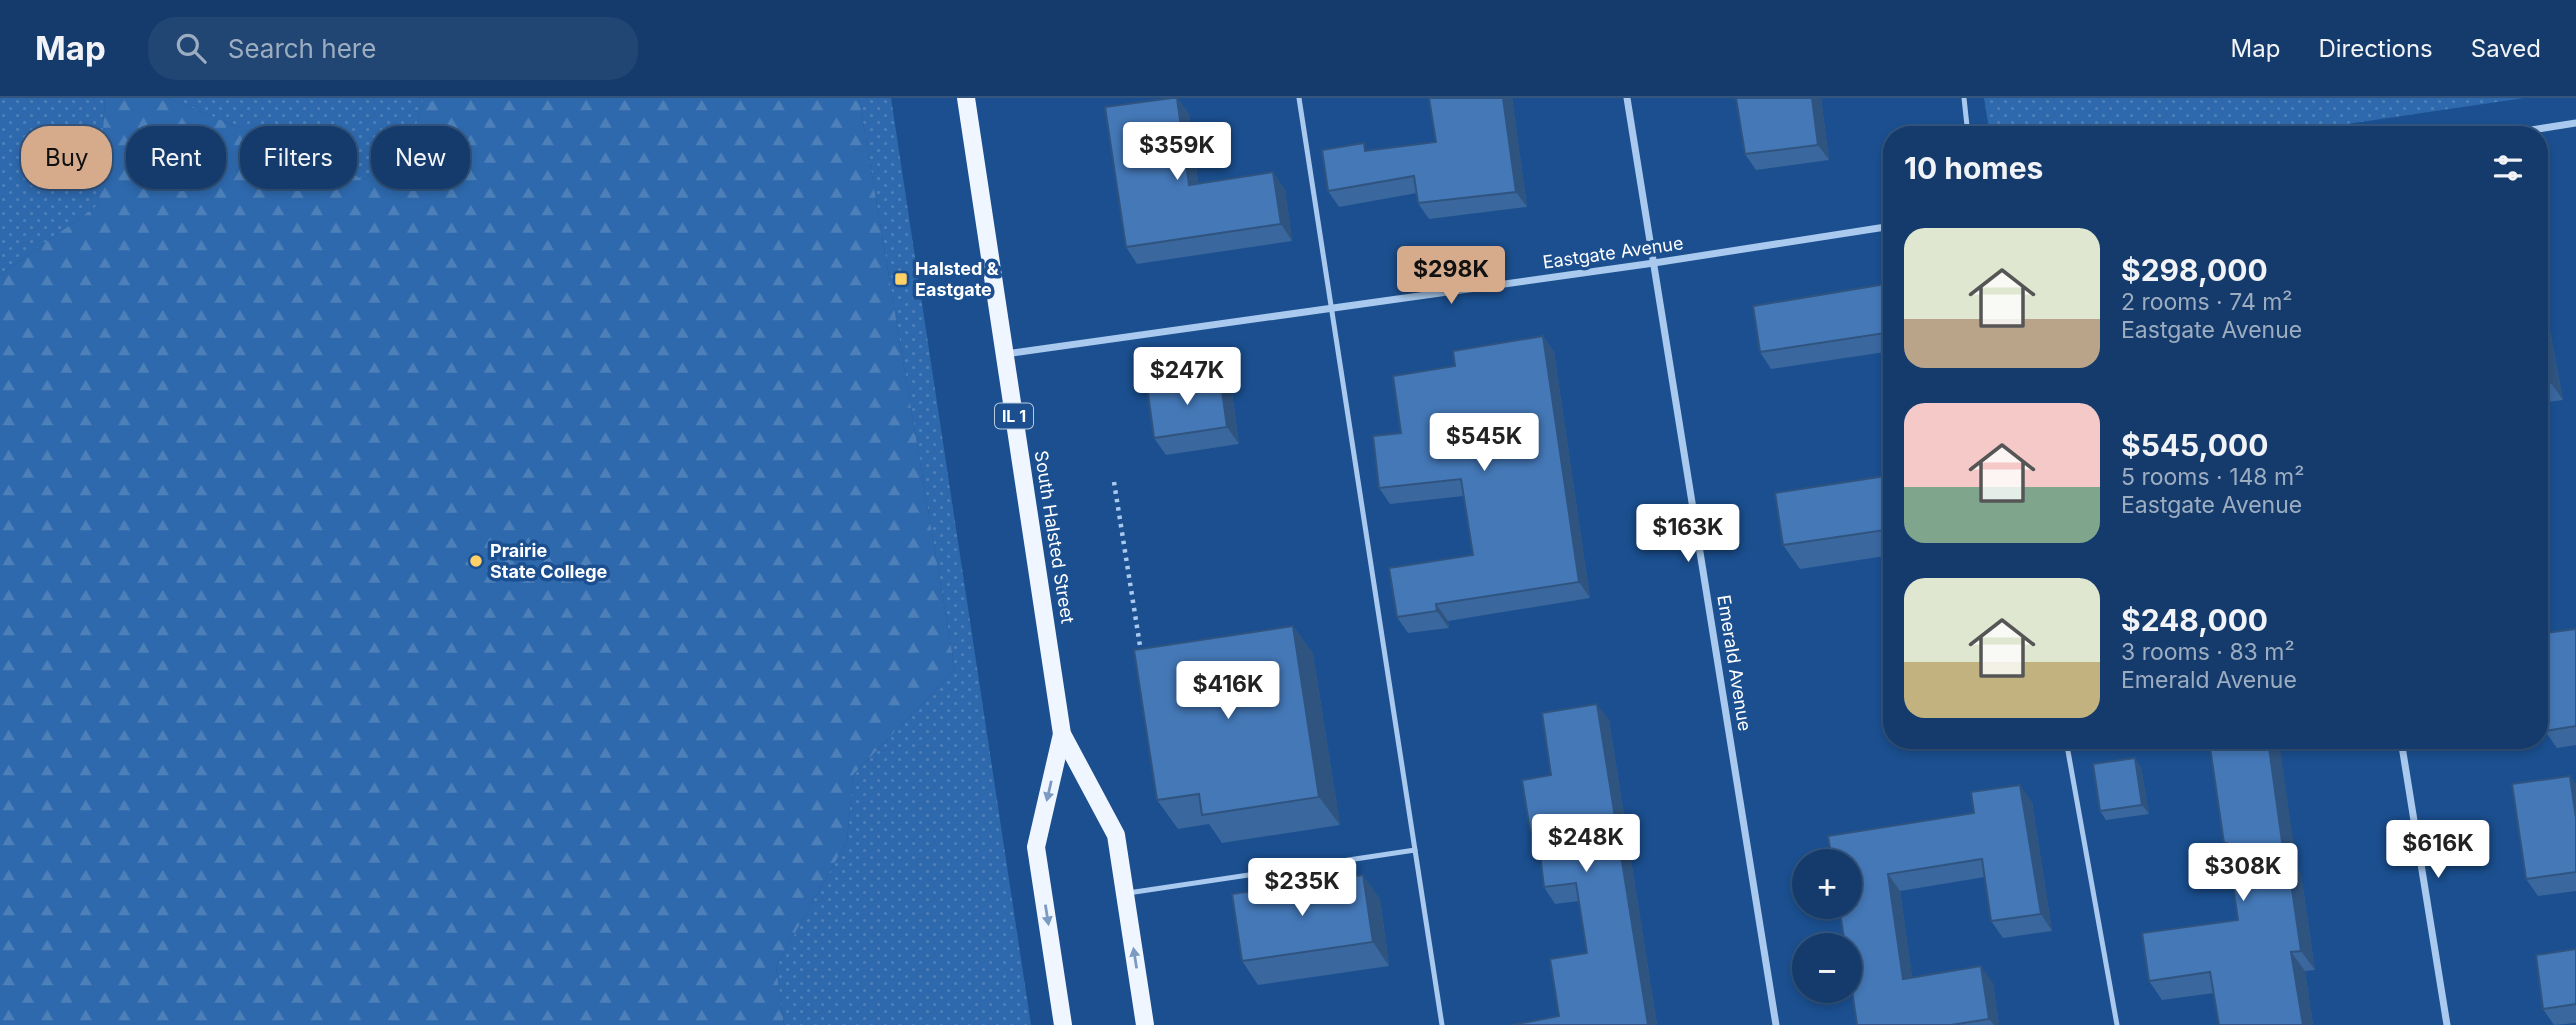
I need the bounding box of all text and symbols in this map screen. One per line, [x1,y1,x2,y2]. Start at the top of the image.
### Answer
search box [148,17,638,80]
text: Map [35,28,106,68]
icon: search [172,29,210,67]
text: Search here [228,33,376,64]
text: Map [2231,34,2280,63]
text: Directions [2318,34,2433,63]
text: Saved [2471,34,2541,63]
pin: $359K [1128,122,1226,182]
chip: Buy [21,126,112,189]
chip: Rent [126,126,226,189]
chip: Filters [240,126,357,189]
chip: New [371,126,470,189]
text: $359K [1139,131,1215,159]
icon: filters [2489,149,2527,187]
text: 10 homes [1904,150,2043,186]
street label: Eastgate Avenue [1541,232,1685,273]
pin: $298K [1402,246,1500,306]
text: $298,000 [2121,252,2268,288]
text: $298K [1413,255,1489,283]
icon: home [1960,256,2044,340]
place label: Halsted & Eastgate [915,258,999,300]
marker: Halsted & Eastgate [893,271,909,287]
text: 2 rooms · 74 m² [2121,288,2293,316]
text: Eastgate Avenue [2121,316,2302,344]
pin: $247K [1138,348,1236,407]
text: $247K [1150,356,1224,384]
road number: IL 1 [995,404,1033,428]
pin: $545K [1435,414,1533,473]
text: $545K [1446,422,1522,450]
text: $545,000 [2121,427,2268,463]
icon: home [1960,431,2044,515]
street label: South Halsted Street [1030,449,1079,625]
text: 5 rooms · 148 m² [2121,463,2304,491]
text: Eastgate Avenue [2121,491,2302,519]
pin: $163K [1639,504,1737,564]
text: $163K [1652,513,1724,541]
place label: Prairie State College [490,540,608,582]
marker: Prairie State College [468,553,484,569]
street label: Emerald Avenue [1713,593,1756,733]
text: $248,000 [2121,602,2268,638]
icon: home [1960,606,2044,690]
text: 3 rooms · 83 m² [2121,638,2295,666]
pin: $416K [1179,662,1277,721]
text: Emerald Avenue [2121,666,2297,694]
text: $416K [1192,670,1264,698]
one-way arrow [1044,780,1055,802]
pin: $248K [1537,814,1635,874]
pin: $616K [2389,820,2487,880]
text: $248K [1548,823,1624,851]
text: $616K [2402,829,2474,857]
pin: $308K [2194,844,2292,903]
map controls [1792,849,1862,1003]
button: + [1792,849,1862,919]
text: $308K [2205,852,2281,880]
pin: $235K [1253,858,1351,918]
text: $235K [1264,867,1340,895]
one-way arrow [1041,904,1052,926]
button: − [1792,933,1862,1003]
one-way arrow [1129,946,1140,968]

